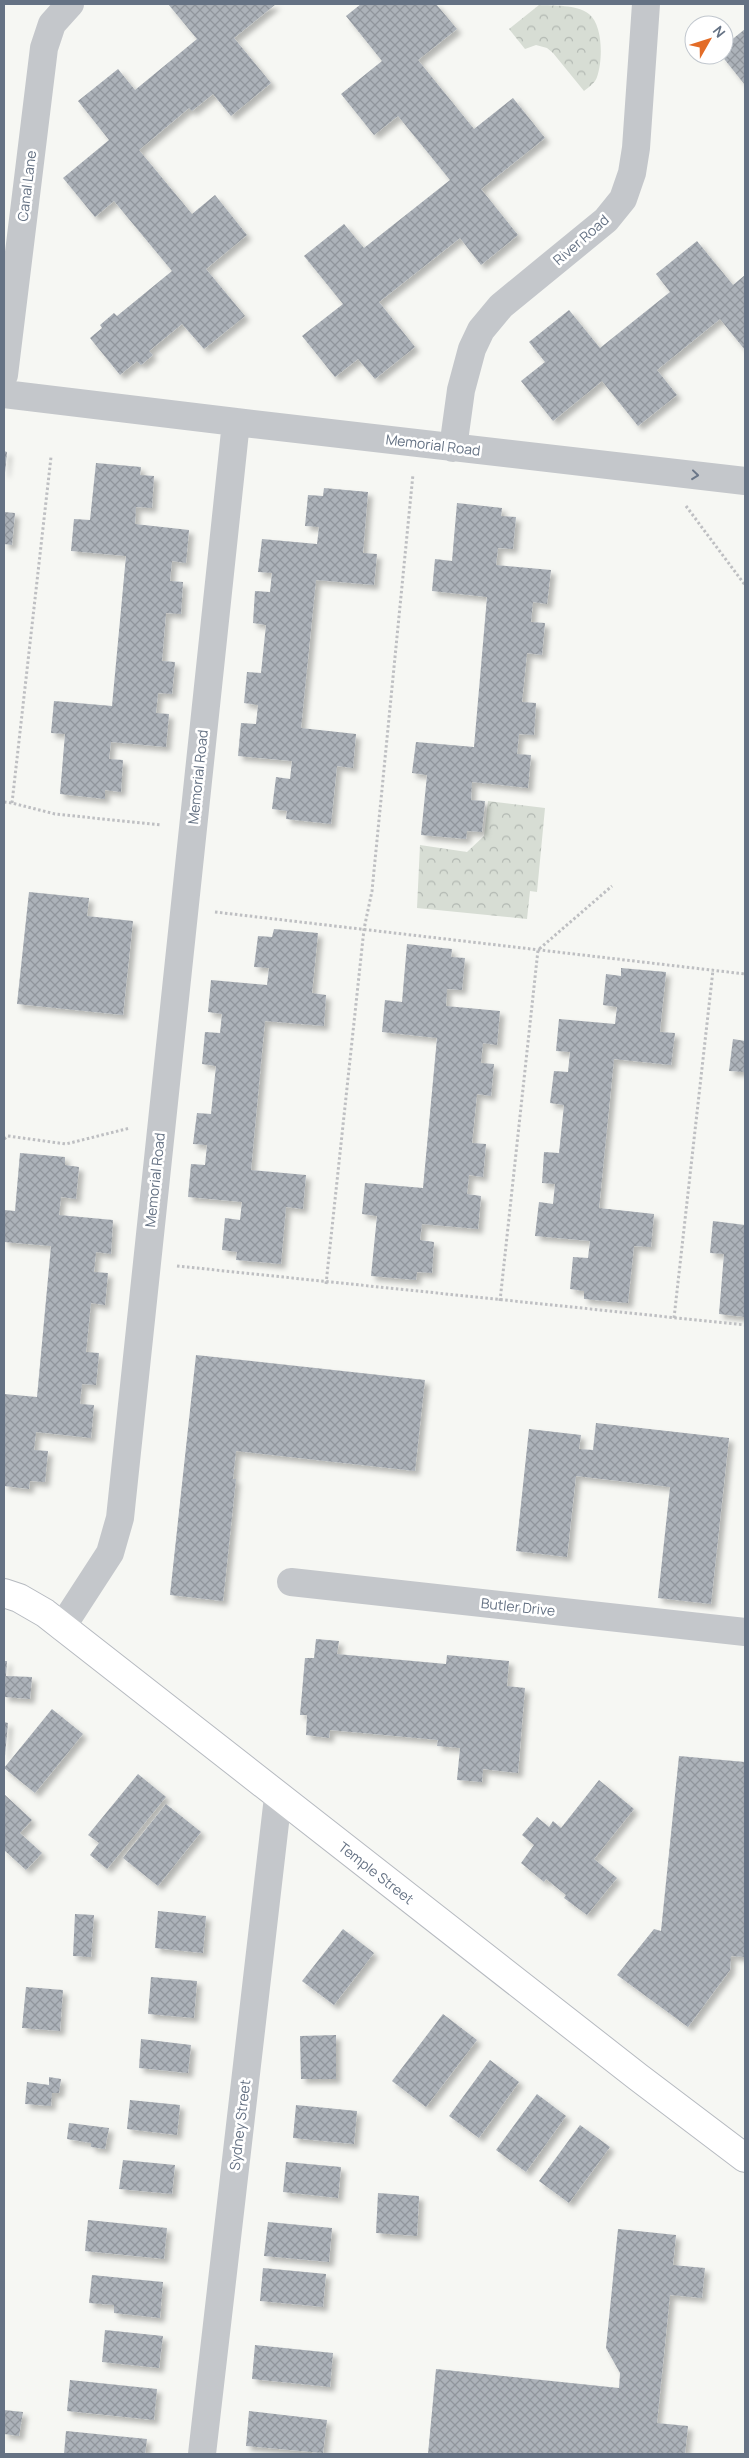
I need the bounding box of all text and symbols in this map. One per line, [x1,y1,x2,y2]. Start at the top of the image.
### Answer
north arrow [684,15,734,65]
text: N [709,22,730,41]
street label: Canal Lane [13,149,40,223]
street label: River Road [549,210,613,269]
street label: Memorial Road [385,429,481,460]
one-way arrow [692,469,700,480]
street label: Memorial Road [183,729,212,825]
street label: Memorial Road [140,1132,169,1228]
street label: Butler Drive [480,1593,556,1620]
street label: Temple Street [335,1837,418,1908]
street label: Sydney Street [224,2078,255,2172]

